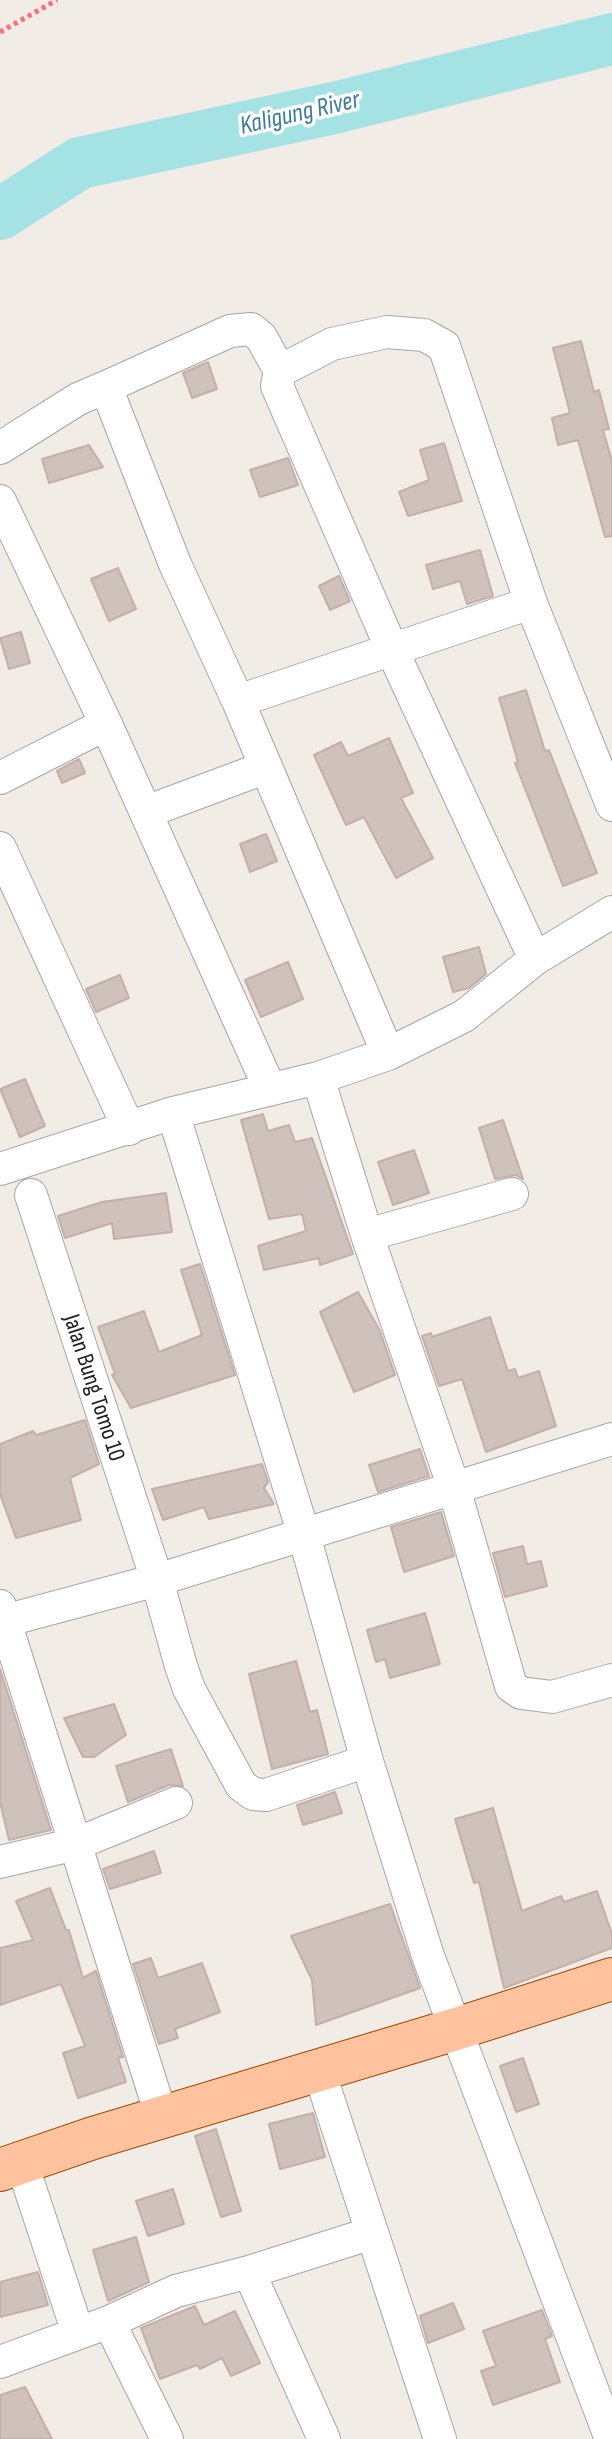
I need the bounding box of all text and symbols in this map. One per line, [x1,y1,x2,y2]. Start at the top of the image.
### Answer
water label: Kaligung River [237,85,363,143]
street label: Jalan Bung Tomo 10 [56,1311,130,1465]

